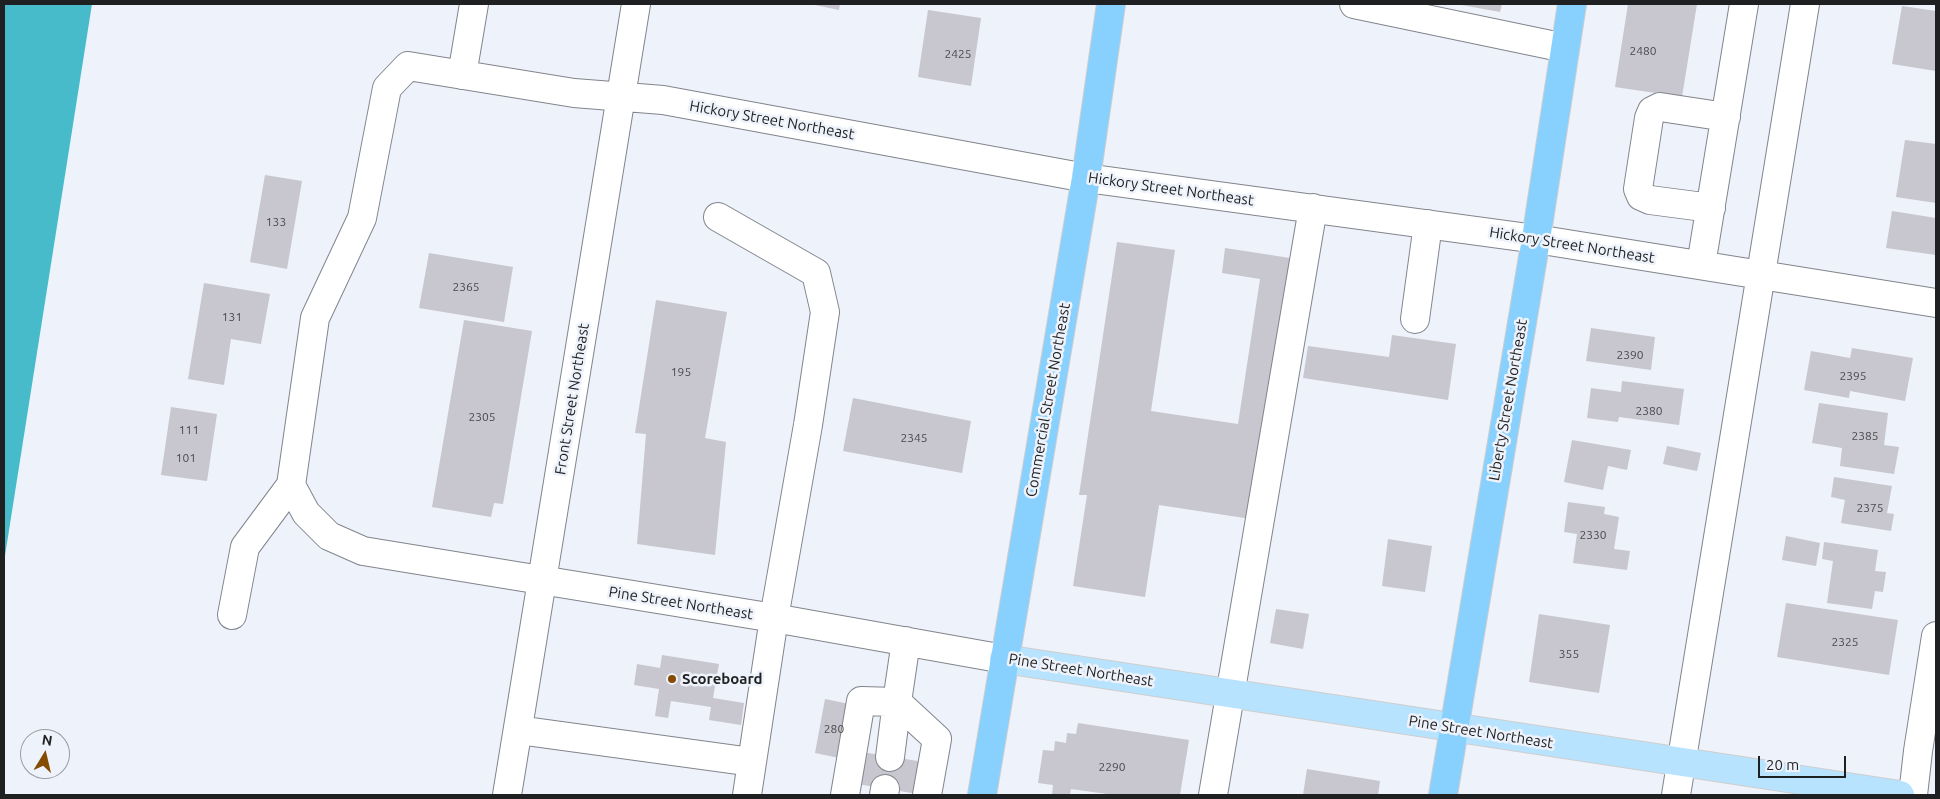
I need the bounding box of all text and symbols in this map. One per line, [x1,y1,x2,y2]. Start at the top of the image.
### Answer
house number: 2480 [1629,44,1657,58]
house number: 2425 [944,47,972,61]
street label: Hickory Street Northeast [688,97,856,143]
street label: Hickory Street Northeast [1087,168,1255,210]
house number: 133 [266,215,286,229]
street label: Hickory Street Northeast [1488,223,1656,267]
house number: 2365 [452,280,480,294]
street label: Commercial Street Northeast [1022,302,1074,498]
house number: 131 [222,310,242,324]
street label: Liberty Street Northeast [1485,318,1531,482]
street label: Front Street Northeast [551,322,593,476]
house number: 2390 [1616,348,1644,362]
house number: 195 [671,365,691,379]
house number: 2395 [1839,369,1867,383]
house number: 2380 [1635,404,1663,418]
house number: 2305 [468,410,496,424]
house number: 111 [179,423,199,437]
house number: 2385 [1851,429,1879,443]
house number: 2345 [900,431,928,445]
house number: 101 [176,451,196,465]
house number: 2375 [1856,501,1884,515]
house number: 2330 [1579,528,1607,542]
street label: Pine Street Northeast [607,583,755,623]
house number: 2325 [1831,635,1859,649]
house number: 355 [1559,647,1579,661]
street label: Pine Street Northeast [1007,650,1155,690]
place label: Scoreboard [682,670,763,688]
marker: Scoreboard [666,673,678,685]
street label: Pine Street Northeast [1407,712,1555,752]
house number: 280 [824,722,844,736]
north arrow [20,729,70,779]
text: N [41,731,54,749]
scale bar [1760,746,1848,778]
text: 20 m [1766,756,1799,773]
house number: 2290 [1098,760,1126,774]

